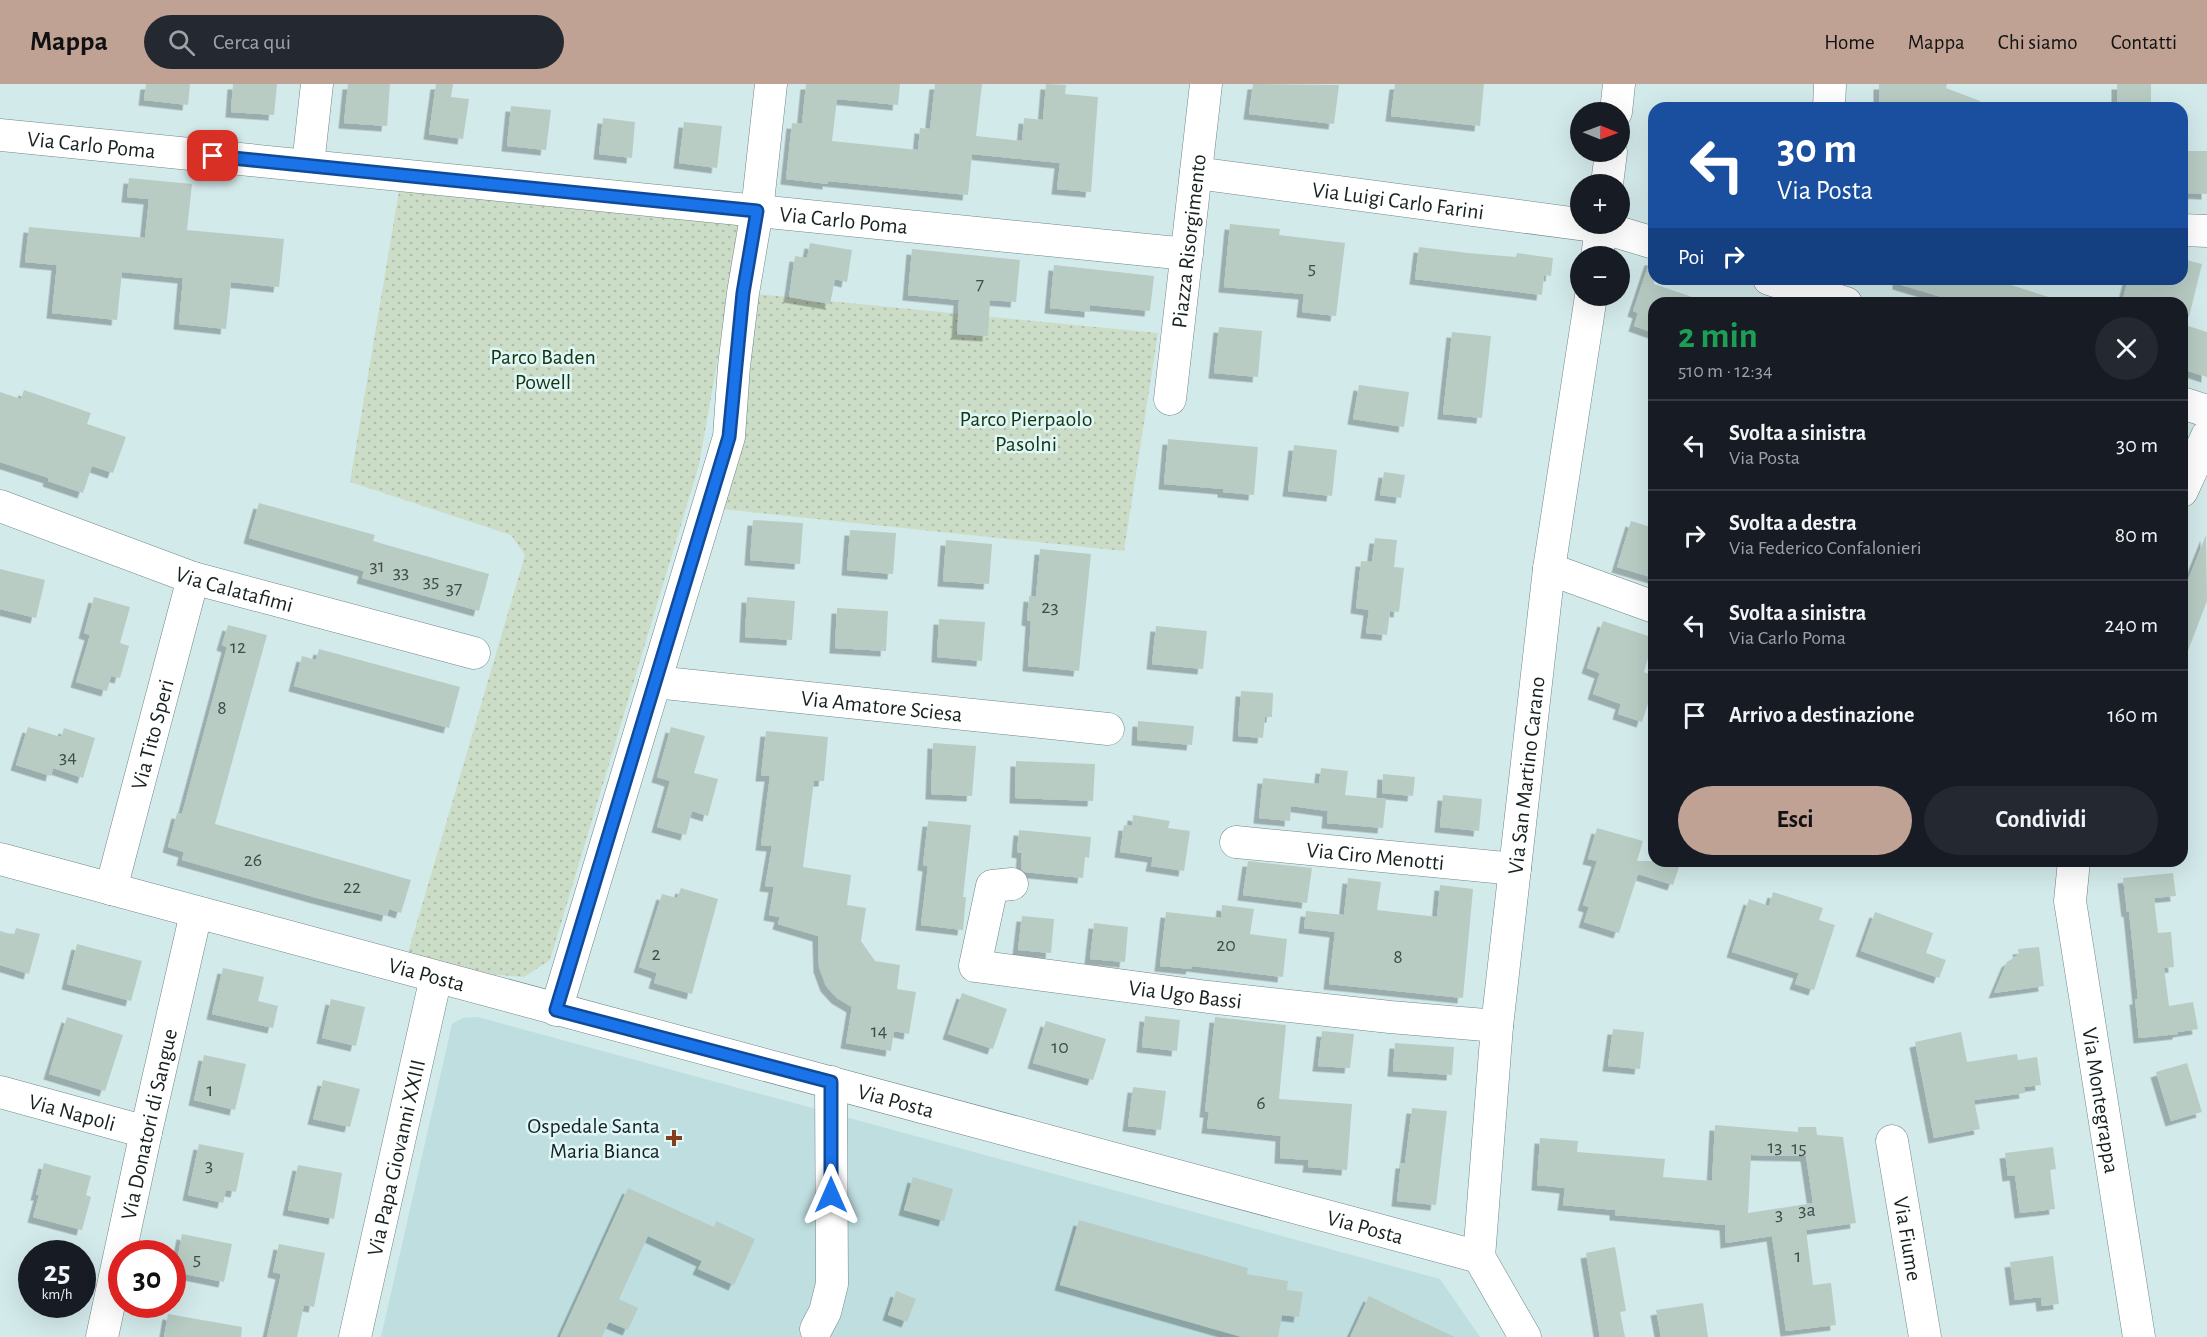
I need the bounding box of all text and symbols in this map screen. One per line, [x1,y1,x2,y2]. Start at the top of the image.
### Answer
search box [144,15,564,69]
icon: search [165,26,198,59]
text: Mappa [30,28,108,56]
text: Cerca qui [213,31,291,53]
text: Home [1824,32,1875,53]
text: Mappa [1908,32,1965,53]
text: Chi siamo [1998,32,2078,53]
text: Contatti [2111,32,2177,53]
north arrow [1570,102,1630,162]
map controls [1570,102,1630,306]
icon: left [1678,126,1756,204]
street label: Via Carlo Poma [26,128,157,163]
text: 30 m [1777,128,1857,170]
pin [187,130,238,181]
icon: arrive [196,139,229,172]
street label: Piazza Risorgimento [1168,153,1210,329]
button: + [1570,174,1630,234]
text: Via Posta [1777,177,1873,204]
street label: Via Luigi Carlo Farini [1311,179,1485,223]
street label: Via Carlo Poma [778,203,909,238]
icon: right [1717,240,1750,273]
button: − [1570,246,1630,306]
text: Poi [1678,246,1705,268]
house number: 5 [1308,258,1316,278]
house number: 7 [976,274,984,294]
button: close [2095,317,2158,380]
text: 2 min [1678,318,1758,354]
park label: Parco Baden Powell [490,346,596,393]
text: 510 m · 12:34 [1678,361,1773,381]
park label: Parco Pierpaolo Pasolni [959,408,1093,455]
text: Svolta a sinistra [1729,422,1866,444]
icon: left [1678,429,1711,462]
text: 30 m [2116,434,2158,456]
text: Via Posta [1729,448,1800,468]
text: Svolta a destra [1729,512,1857,534]
icon: right [1678,519,1711,552]
text: 80 m [2115,524,2158,546]
text: Via Federico Confalonieri [1729,538,1922,558]
house number: 31 [369,556,385,576]
house number: 33 [393,562,409,582]
street label: Via Calatafimi [172,563,296,616]
house number: 35 [423,571,439,591]
house number: 37 [446,578,462,598]
house number: 23 [1041,597,1059,617]
text: Svolta a sinistra [1729,602,1866,624]
icon: left [1678,609,1711,642]
text: 240 m [2105,614,2158,636]
text: Via Carlo Poma [1729,628,1846,648]
house number: 12 [230,637,246,657]
street label: Via San Martino Carano [1504,675,1549,876]
street label: Via Tito Speri [128,677,178,792]
street label: Via Amatore Sciesa [800,687,964,726]
house number: 8 [217,698,227,718]
icon: arrive [1678,699,1711,732]
text: Arrivo a destinazione [1729,704,1914,726]
text: 160 m [2107,704,2158,726]
house number: 34 [59,747,77,767]
button: Esci [1678,786,1912,855]
button: Condividi [1924,786,2158,855]
street label: Via Ciro Menotti [1305,839,1445,874]
house number: 26 [244,850,262,870]
house number: 22 [343,877,361,897]
house number: 20 [1216,935,1236,955]
house number: 2 [651,944,661,964]
house number: 8 [1393,947,1403,967]
street label: Via Posta [386,954,467,996]
street label: Via Ugo Bassi [1127,977,1243,1013]
house number: 14 [871,1021,887,1041]
street label: Via Montegrappa [2078,1026,2123,1175]
street label: Via Donatori di Sangue [118,1027,181,1222]
house number: 10 [1051,1037,1069,1057]
street label: Via Papa Giovanni XXIII [364,1057,429,1258]
house number: 1 [207,1080,213,1100]
street label: Via Posta [855,1080,937,1122]
street label: Via Napoli [26,1090,118,1135]
house number: 6 [1256,1093,1266,1113]
place label: Ospedale Santa Maria Bianca [527,1115,660,1162]
marker: Ospedale Santa Maria Bianca [665,1129,683,1147]
house number: 13 [1767,1137,1783,1157]
house number: 15 [1791,1138,1807,1158]
house number: 3 [205,1155,213,1175]
position arrow [799,1163,863,1227]
street label: Via Fiume [1890,1195,1925,1283]
house number: 3a [1798,1200,1816,1220]
house number: 3 [1775,1204,1783,1224]
street label: Via Posta [1325,1207,1406,1248]
speed limit sign: 30 [108,1240,186,1318]
house number: 1 [1795,1246,1801,1266]
house number: 5 [193,1249,201,1269]
text: 25 [43,1257,71,1287]
text: km/h [42,1287,72,1302]

